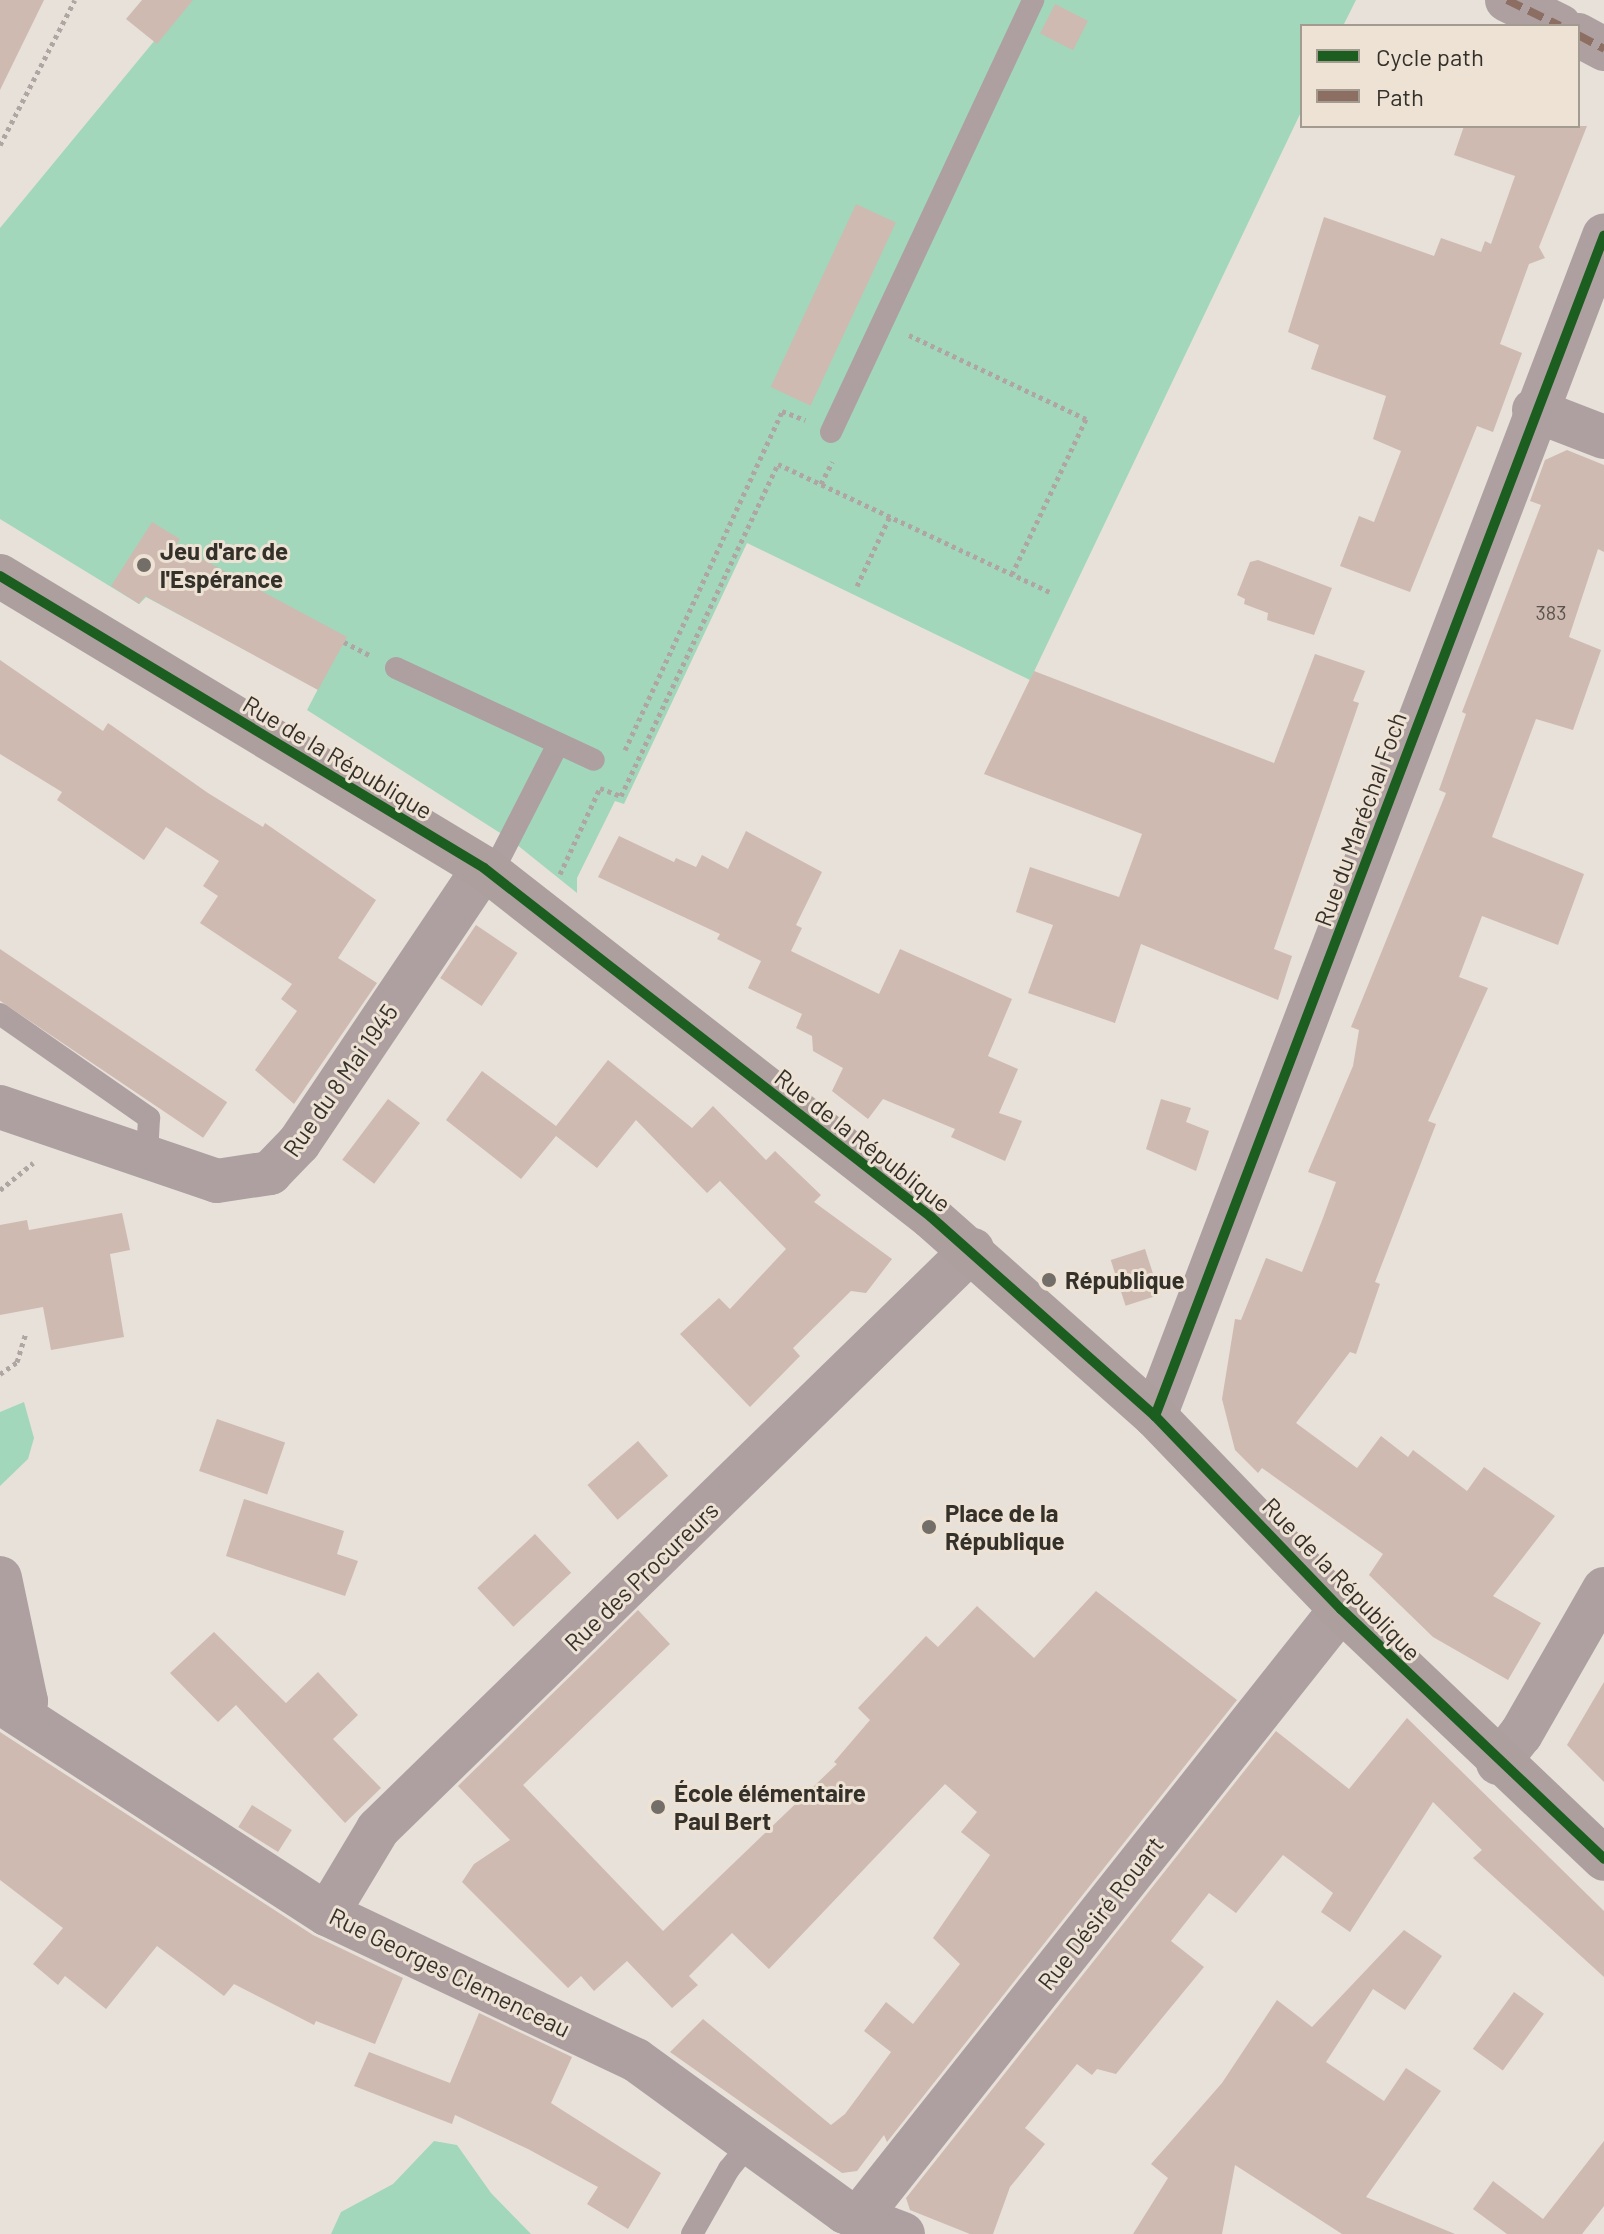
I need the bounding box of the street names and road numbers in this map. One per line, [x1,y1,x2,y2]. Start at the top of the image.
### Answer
street label: Rue de la République [238,689,438,825]
street label: Rue du Maréchal Foch [1308,708,1412,930]
street label: Rue du 8 Mai 1945 [277,998,403,1162]
street label: Rue de la République [769,1062,957,1218]
street label: Rue de la République [1257,1491,1427,1667]
street label: Rue des Procureurs [558,1495,724,1657]
street label: Rue Désiré Rouart [1031,1830,1169,1996]
street label: Rue Georges Clemenceau [325,1901,575,2043]

